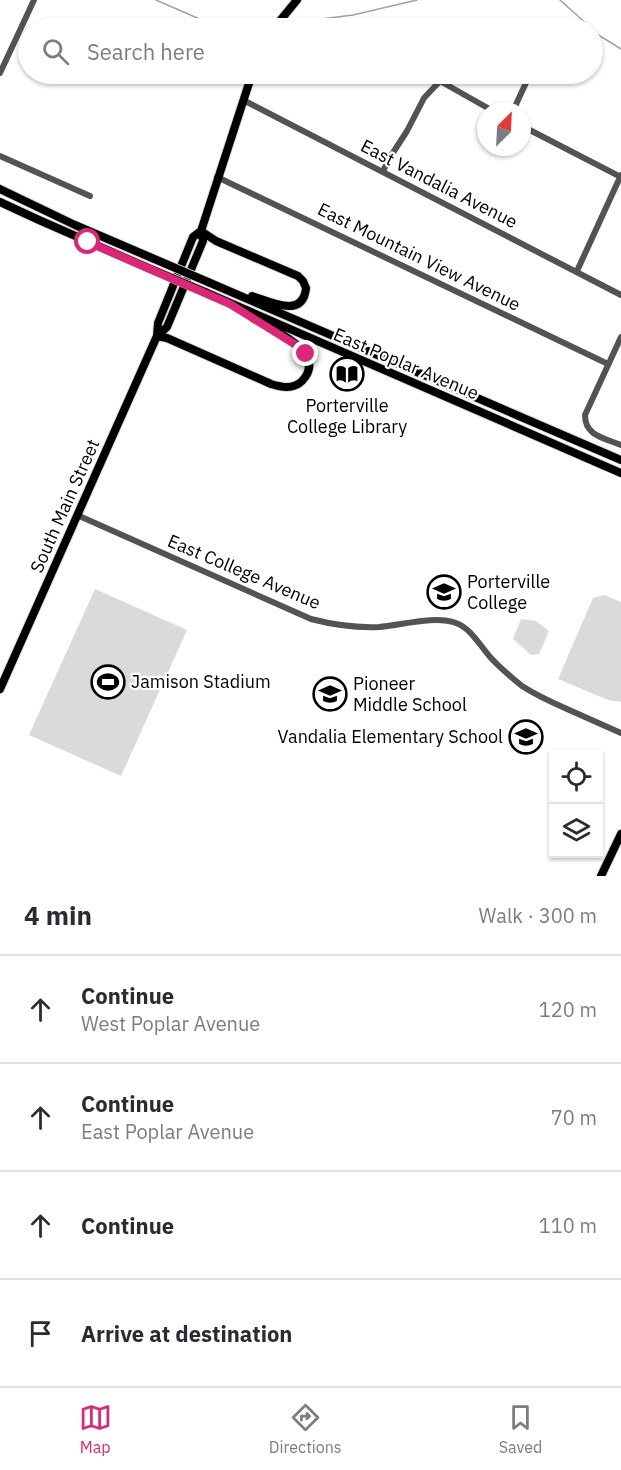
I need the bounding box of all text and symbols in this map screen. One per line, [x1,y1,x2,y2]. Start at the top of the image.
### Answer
search box [18,18,603,84]
icon: search [39,35,72,68]
text: Search here [87,37,205,66]
north arrow [477,102,531,156]
street label: East Vandalia Avenue [357,134,522,233]
street label: East Mountain View Avenue [314,197,524,316]
route start [74,228,100,254]
street label: East Poplar Avenue [330,323,483,405]
route end [292,340,318,366]
library icon: Porterville College Library [329,356,365,392]
place label: Porterville College Library [287,394,407,438]
street label: South Main Street [25,435,104,576]
street label: East College Avenue [164,529,324,614]
place label: Porterville College [467,570,550,614]
school or university icon: Porterville College [426,574,462,610]
sports icon: Jamison Stadium [90,664,126,700]
place label: Jamison Stadium [131,670,271,693]
place label: Pioneer Middle School [353,672,467,716]
school or university icon: Pioneer Middle School [312,676,348,712]
school or university icon: Vandalia Elementary School [508,719,544,755]
place label: Vandalia Elementary School [278,725,503,748]
map controls [549,750,603,858]
button: locate [549,750,603,804]
button: layers [549,804,603,858]
text: 4 min [24,898,92,932]
text: Walk · 300 m [479,902,597,929]
text: Continue [81,981,174,1010]
icon: ahead [24,993,57,1026]
text: 120 m [539,996,597,1023]
text: West Poplar Avenue [81,1010,260,1037]
text: Continue [81,1089,174,1118]
icon: ahead [24,1101,57,1134]
text: 70 m [551,1104,597,1131]
text: East Poplar Avenue [81,1118,254,1145]
icon: ahead [24,1209,57,1242]
text: Continue [81,1211,174,1240]
text: 110 m [539,1212,597,1239]
icon: arrive [24,1317,57,1350]
text: Arrive at destination [81,1319,292,1348]
tab: Map [79,1401,112,1457]
tab: Directions [269,1401,342,1457]
tab: Saved [499,1401,542,1457]

